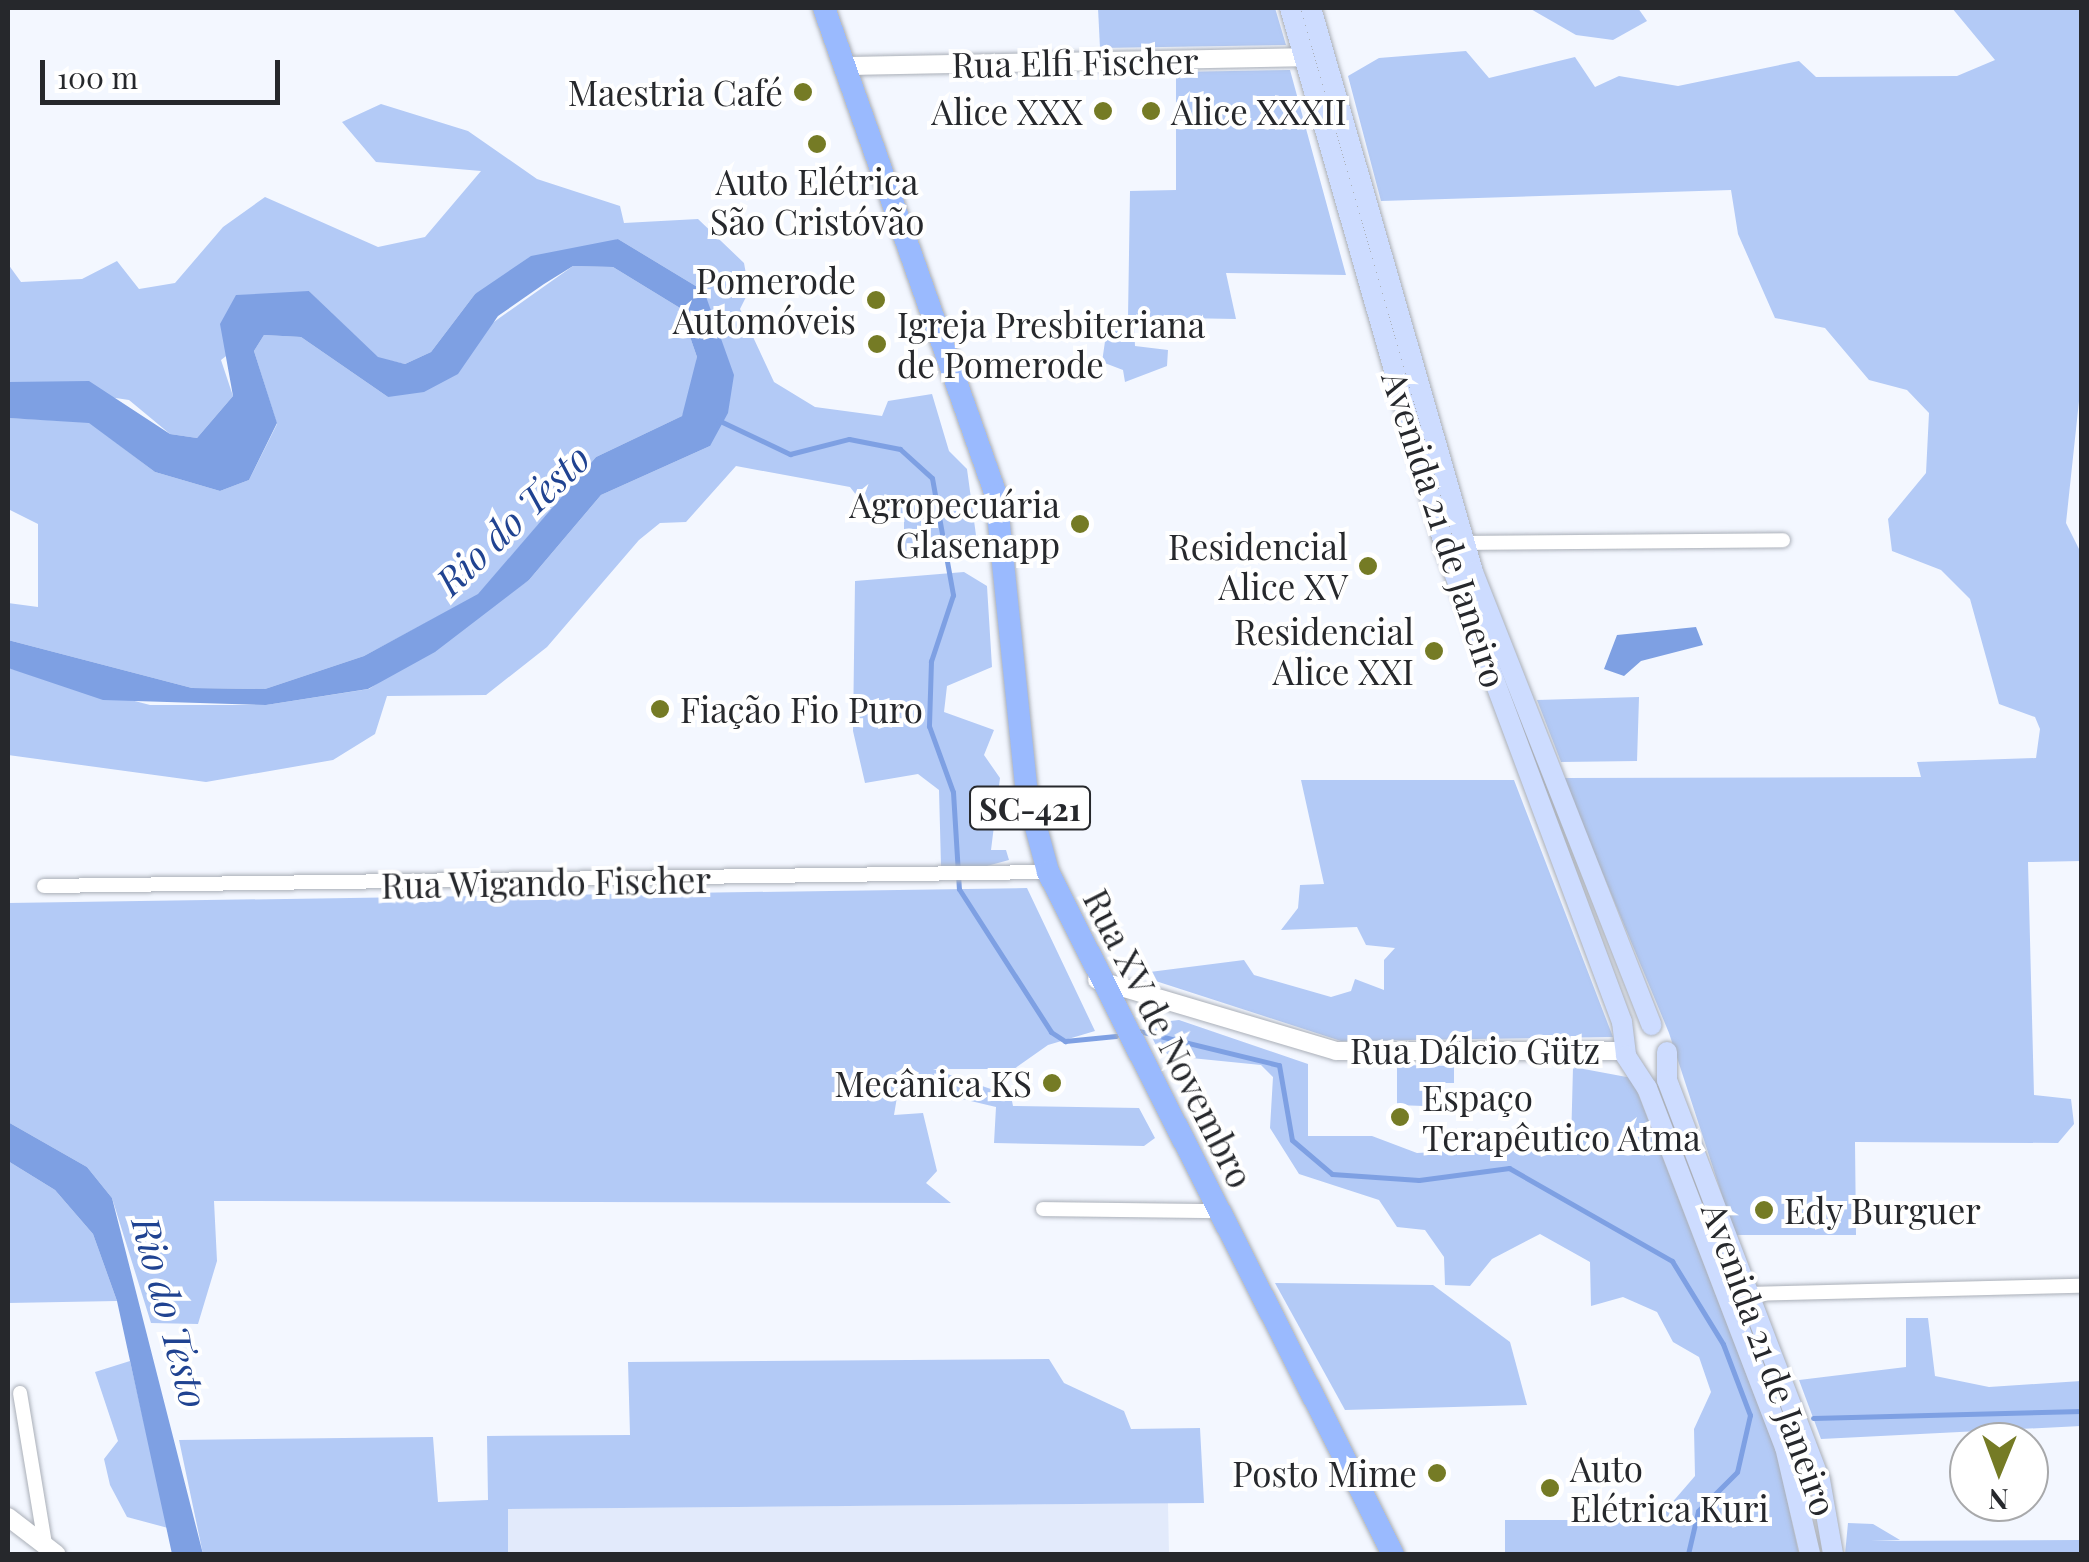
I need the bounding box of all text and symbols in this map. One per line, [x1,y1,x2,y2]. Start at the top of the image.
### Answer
street label: Rua Elfi Fischer [951,39,1199,85]
scale bar [45,40,285,102]
text: 100 m [57,57,138,97]
place label: Maestria Café [567,71,783,113]
marker: Maestria Café [792,81,814,103]
place label: Alice XXX [931,90,1083,132]
place label: Alice XXXII [1171,90,1347,132]
marker: Alice XXX [1092,100,1114,122]
marker: Alice XXXII [1140,100,1162,122]
marker: Auto Elétrica São Cristóvão [806,133,828,155]
place label: Auto Elétrica São Cristóvão [710,160,924,242]
place label: Pomerode Automóveis [673,259,856,341]
marker: Pomerode Automóveis [865,289,887,311]
place label: Igreja Presbiteriana de Pomerode [897,303,1205,385]
marker: Igreja Presbiteriana de Pomerode [866,333,888,355]
street label: Avenida 21 de Janeiro [1374,365,1516,693]
water label: Rio do Testo [426,434,598,604]
place label: Agropecuária Glasenapp [849,483,1060,565]
marker: Agropecuária Glasenapp [1069,513,1091,535]
place label: Residencial Alice XV [1168,525,1348,607]
marker: Residencial Alice XV [1357,555,1379,577]
place label: Residencial Alice XXI [1234,610,1414,692]
marker: Residencial Alice XXI [1423,640,1445,662]
place label: Fiação Fio Puro [680,688,923,730]
marker: Fiação Fio Puro [649,698,671,720]
road number: SC-421 [968,781,1092,835]
street label: Rua Wigando Fischer [380,858,712,906]
street label: Rua XV de Novembro [1075,881,1263,1195]
street label: Rua Dálcio Gütz [1350,1029,1600,1071]
place label: Mecânica KS [834,1062,1032,1104]
marker: Mecânica KS [1041,1072,1063,1094]
place label: Espaço Terapêutico Atma [1422,1076,1702,1158]
marker: Espaço Terapêutico Atma [1387,1104,1413,1130]
place label: Edy Burguer [1784,1189,1982,1231]
street label: Avenida 21 de Janeiro [1694,1197,1846,1521]
marker: Edy Burguer [1753,1199,1775,1221]
water label: Rio do Testo [124,1211,218,1413]
north arrow [1949,1422,2049,1522]
place label: Auto Elétrica Kuri [1570,1447,1769,1529]
place label: Posto Mime [1232,1452,1417,1494]
marker: Posto Mime [1426,1462,1448,1484]
marker: Auto Elétrica Kuri [1539,1477,1561,1499]
text: N [1988,1482,2009,1519]

